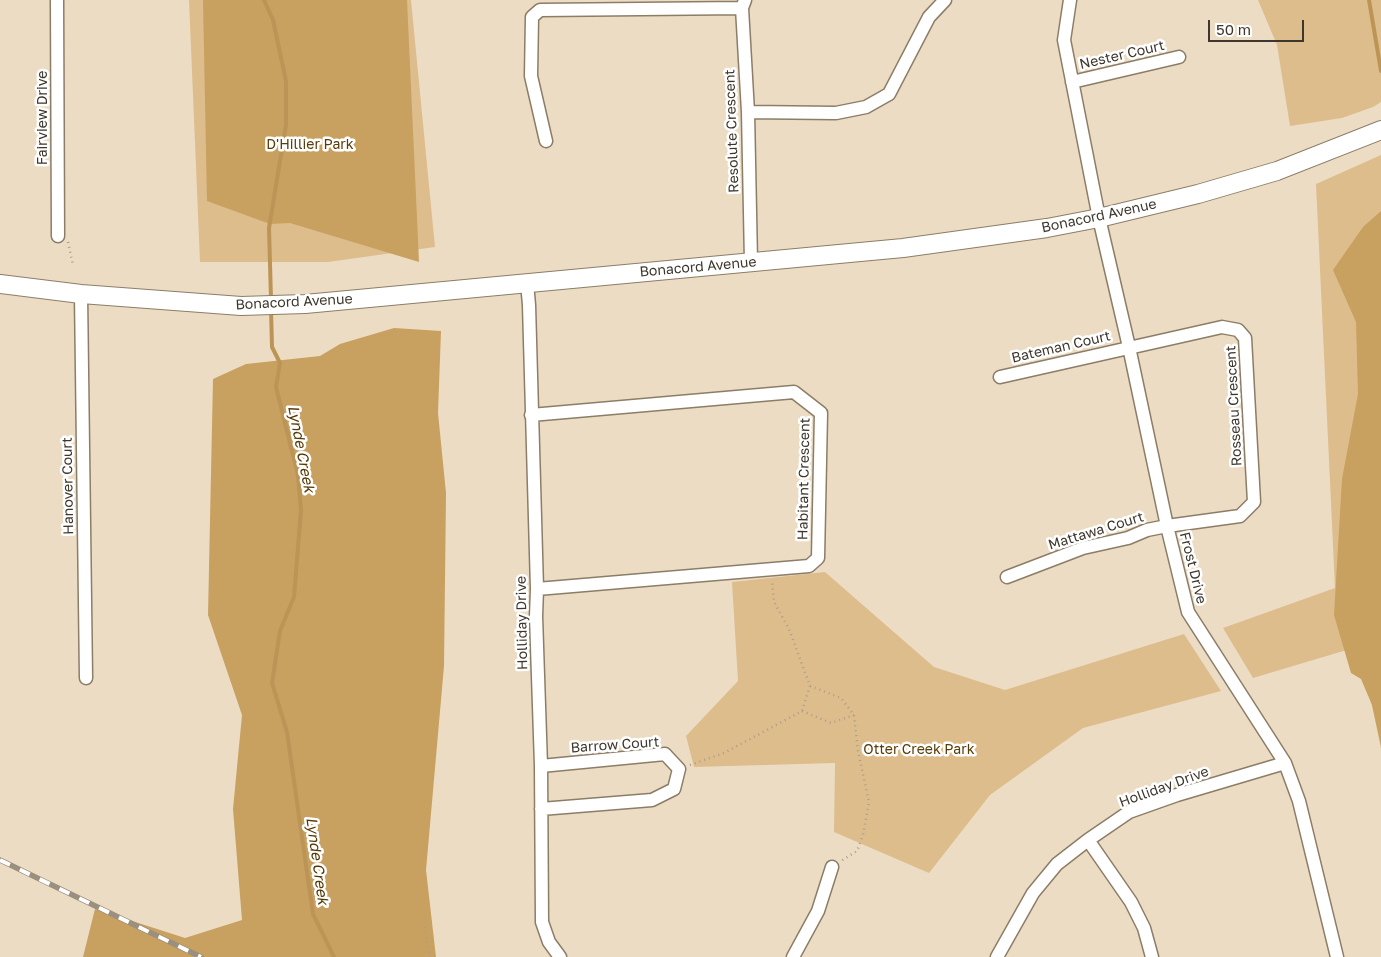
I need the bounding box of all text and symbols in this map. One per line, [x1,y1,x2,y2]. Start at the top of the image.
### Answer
scale bar [1211,10,1307,42]
text: 50 m [1216,20,1251,38]
street label: Nester Court [1078,37,1166,73]
street label: Resolute Crescent [721,69,743,193]
street label: Fairview Drive [35,71,51,165]
park label: D'Hillier Park [266,137,354,153]
street label: Bonacord Avenue [1040,196,1158,236]
street label: Bonacord Avenue [639,254,757,280]
street label: Bonacord Avenue [235,291,353,313]
street label: Bateman Court [1010,327,1112,367]
street label: Rosseau Crescent [1222,345,1246,467]
water label: Lynde Creek [284,404,318,494]
street label: Habitant Crescent [795,418,813,540]
street label: Hanover Court [59,437,77,535]
street label: Mattawa Court [1046,509,1146,553]
street label: Frost Drive [1176,530,1210,606]
street label: Holliday Drive [513,576,531,670]
street label: Barrow Court [570,734,660,756]
park label: Otter Creek Park [863,742,975,758]
street label: Holliday Drive [1117,763,1211,811]
water label: Lynde Creek [302,816,332,906]

